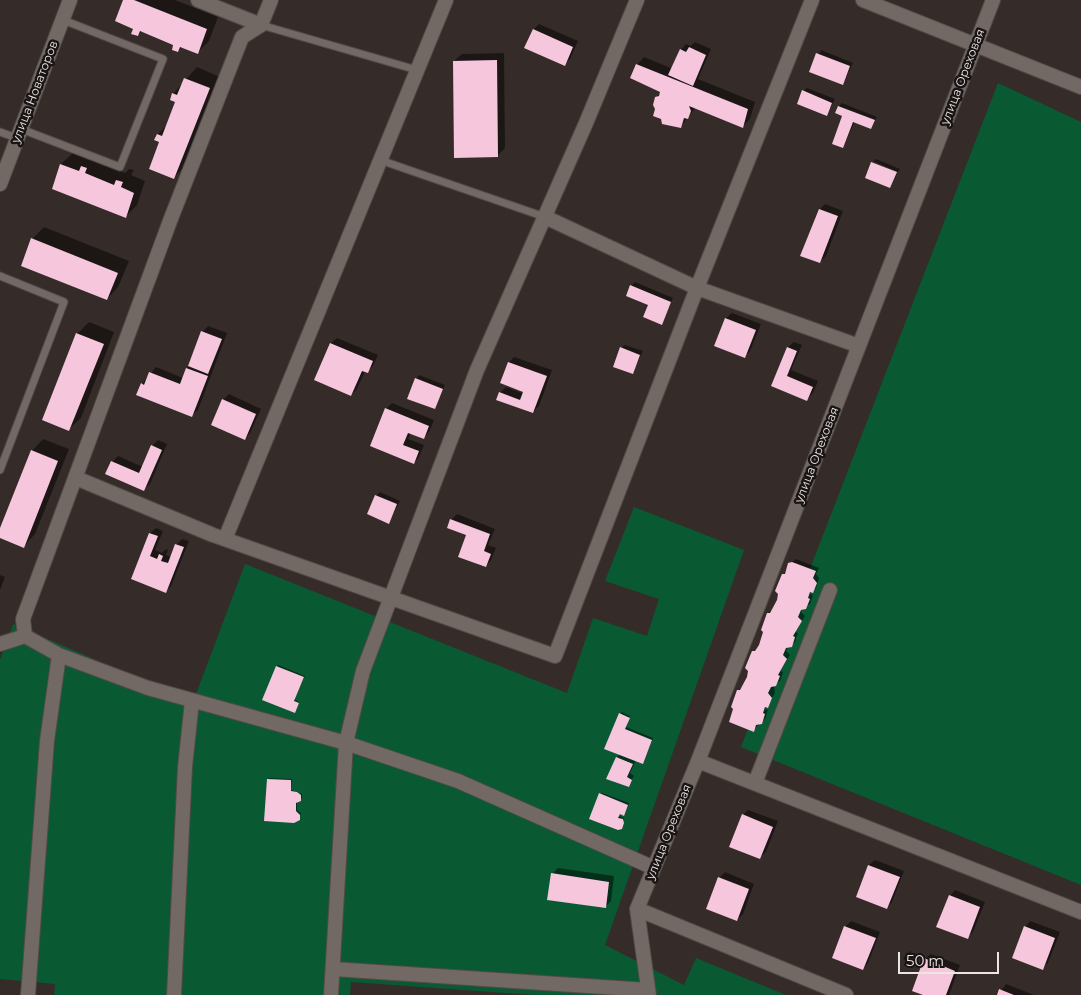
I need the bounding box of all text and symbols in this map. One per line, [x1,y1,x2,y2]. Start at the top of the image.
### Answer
street label: улица Ореховая [938,27,988,127]
street label: улица Новаторов [9,39,61,145]
street label: улица Ореховая [792,405,842,505]
street label: улица Ореховая [643,782,695,882]
scale bar [901,942,1002,974]
text: 50 m [906,951,944,970]

